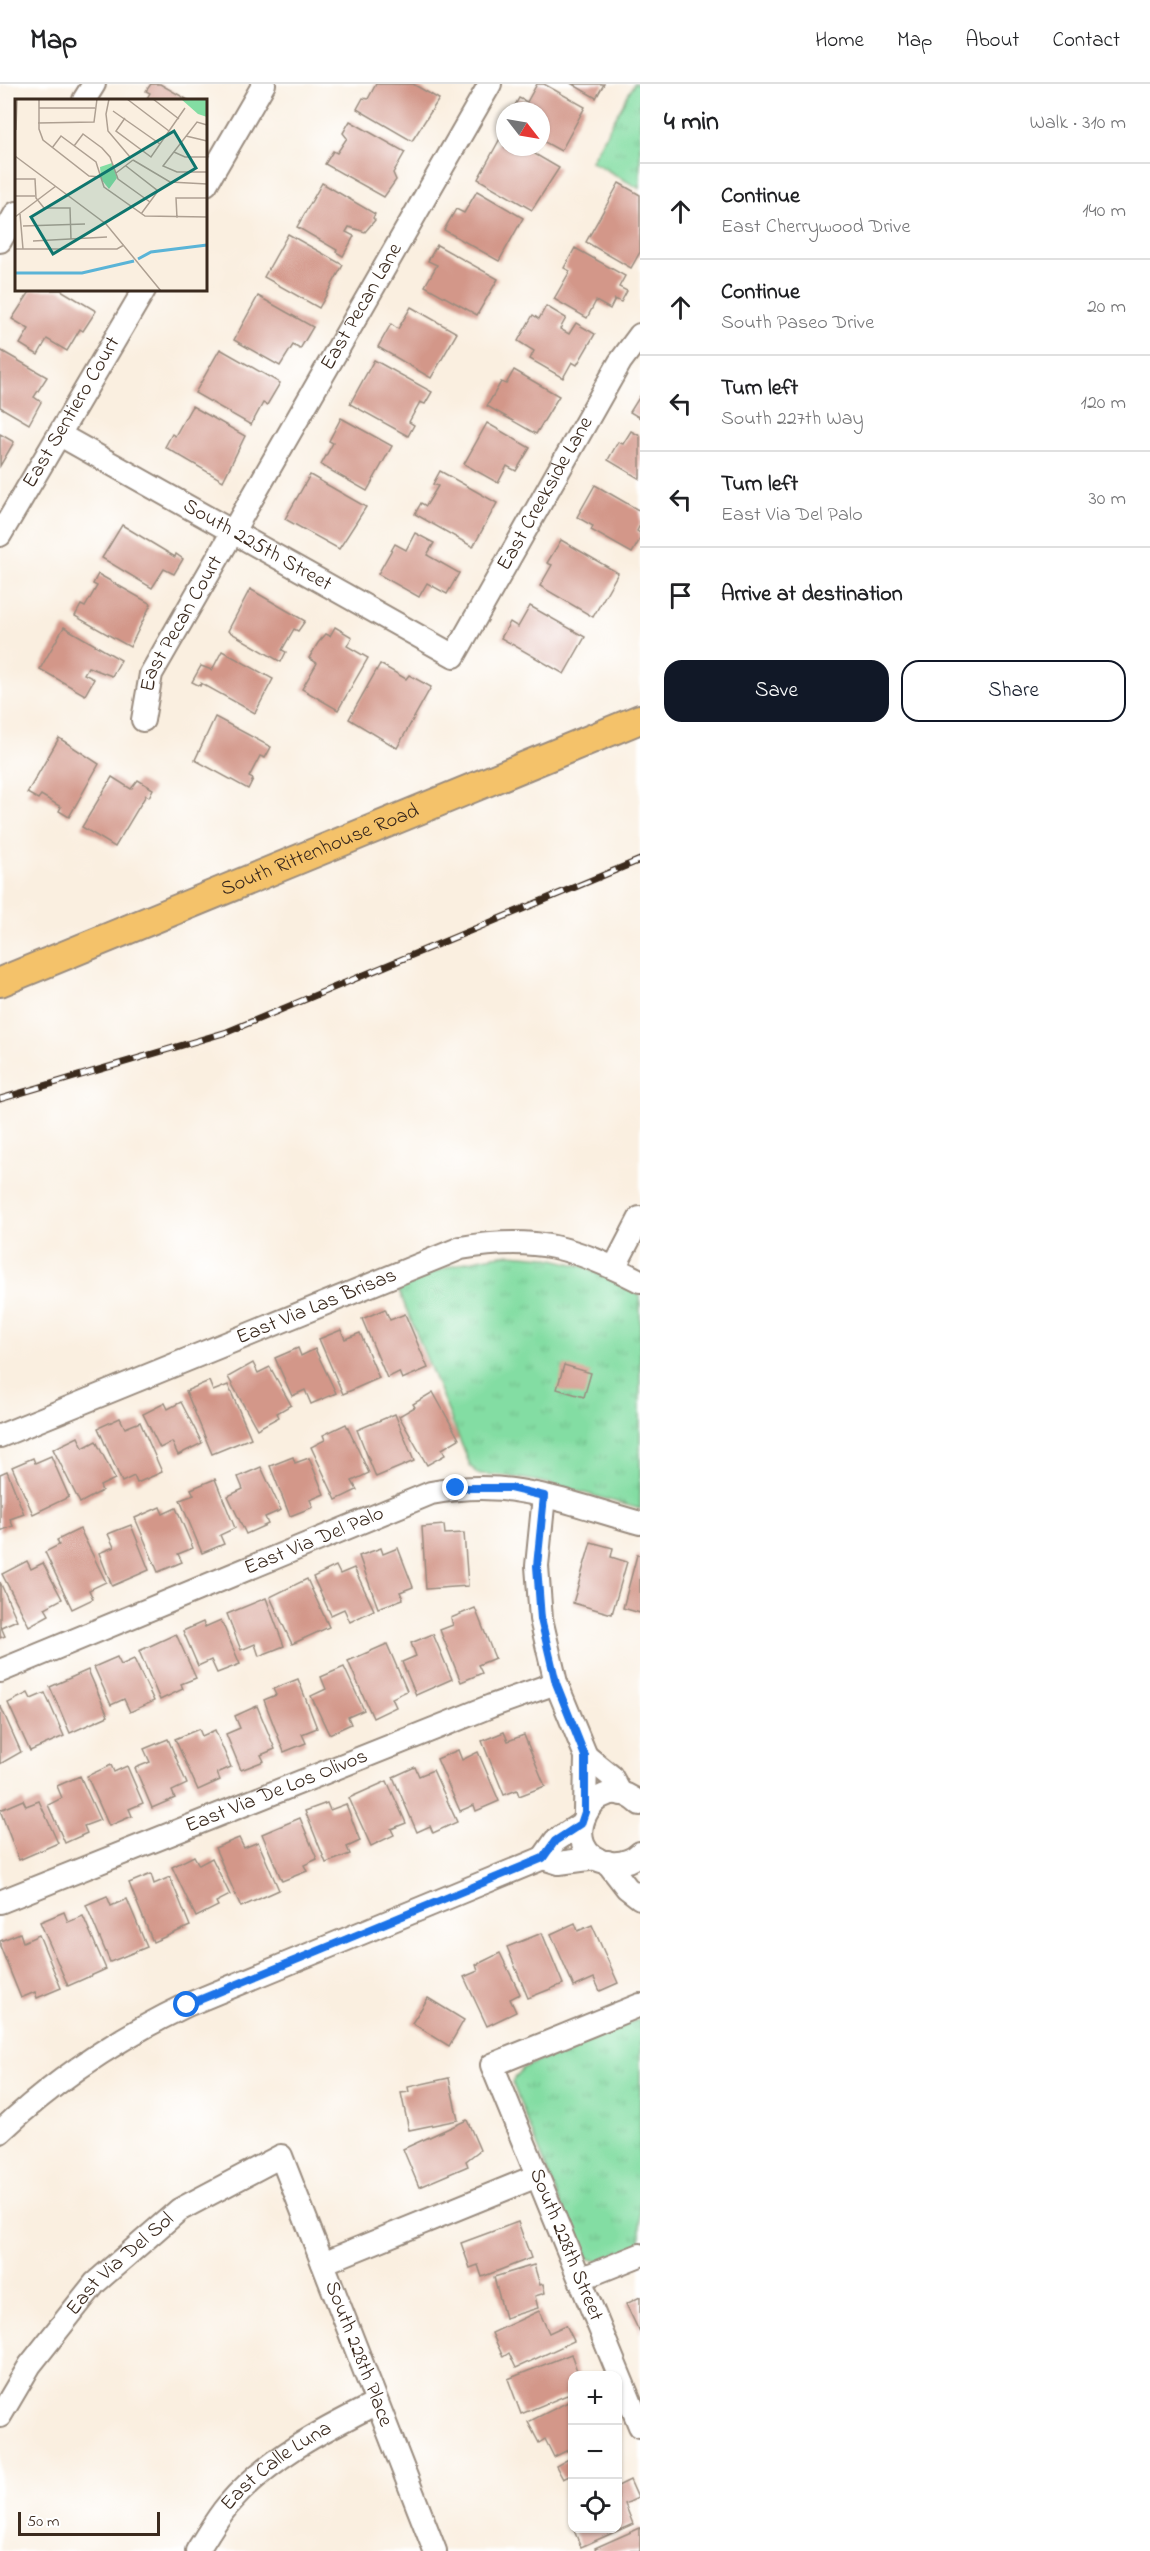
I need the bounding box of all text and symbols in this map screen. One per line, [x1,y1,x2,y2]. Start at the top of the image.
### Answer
text: Map [30,21,77,62]
text: Home [815,26,864,56]
text: Map [897,26,932,56]
text: About [965,26,1019,56]
text: Contact [1052,26,1120,56]
inset map [15,99,207,291]
north arrow [496,102,550,156]
text: 4 min [664,104,719,142]
text: Walk · 310 m [1030,109,1126,138]
text: Continue [721,181,800,213]
icon: ahead [664,195,697,228]
text: 140 m [1082,197,1126,226]
text: East Cherrywood Drive [721,213,911,242]
street label: East Pecan Lane [313,237,411,376]
text: Continue [721,277,800,309]
icon: ahead [664,291,697,324]
text: 20 m [1087,293,1126,322]
text: South Paseo Drive [721,309,874,338]
street label: East Sentiero Court [16,331,128,494]
text: Turn left [721,373,798,405]
icon: left [664,387,697,420]
text: 120 m [1081,389,1126,418]
text: South 227th Way [721,405,864,434]
street label: East Creekside Lane [490,411,601,577]
text: Turn left [721,469,798,501]
icon: left [664,483,697,516]
text: 30 m [1089,485,1126,514]
street label: South 225th Street [177,492,337,599]
text: East Via Del Palo [721,501,863,530]
street label: East Pecan Court [133,550,231,694]
icon: arrive [664,579,697,612]
text: Arrive at destination [721,579,903,611]
button: Save [664,660,889,722]
button: Share [901,660,1126,722]
street label: South Rittenhouse Road [216,796,424,905]
street label: East Via Las Brisas [232,1261,401,1353]
route end [442,1474,468,1500]
street label: East Via Del Palo [240,1499,389,1583]
street label: East Via De Los Olivos [181,1742,372,1841]
route start [173,1991,199,2017]
street label: South 228th Street [521,2164,610,2326]
street label: East Via Del Sol [59,2206,181,2322]
street label: South 228th Place [316,2277,400,2432]
map controls [568,2371,622,2533]
button: + [568,2371,622,2425]
street label: East Calle Luna [214,2414,337,2518]
button: − [568,2425,622,2479]
button: locate [568,2479,622,2533]
scale bar [18,2509,160,2536]
text: 50 m [27,2510,59,2534]

